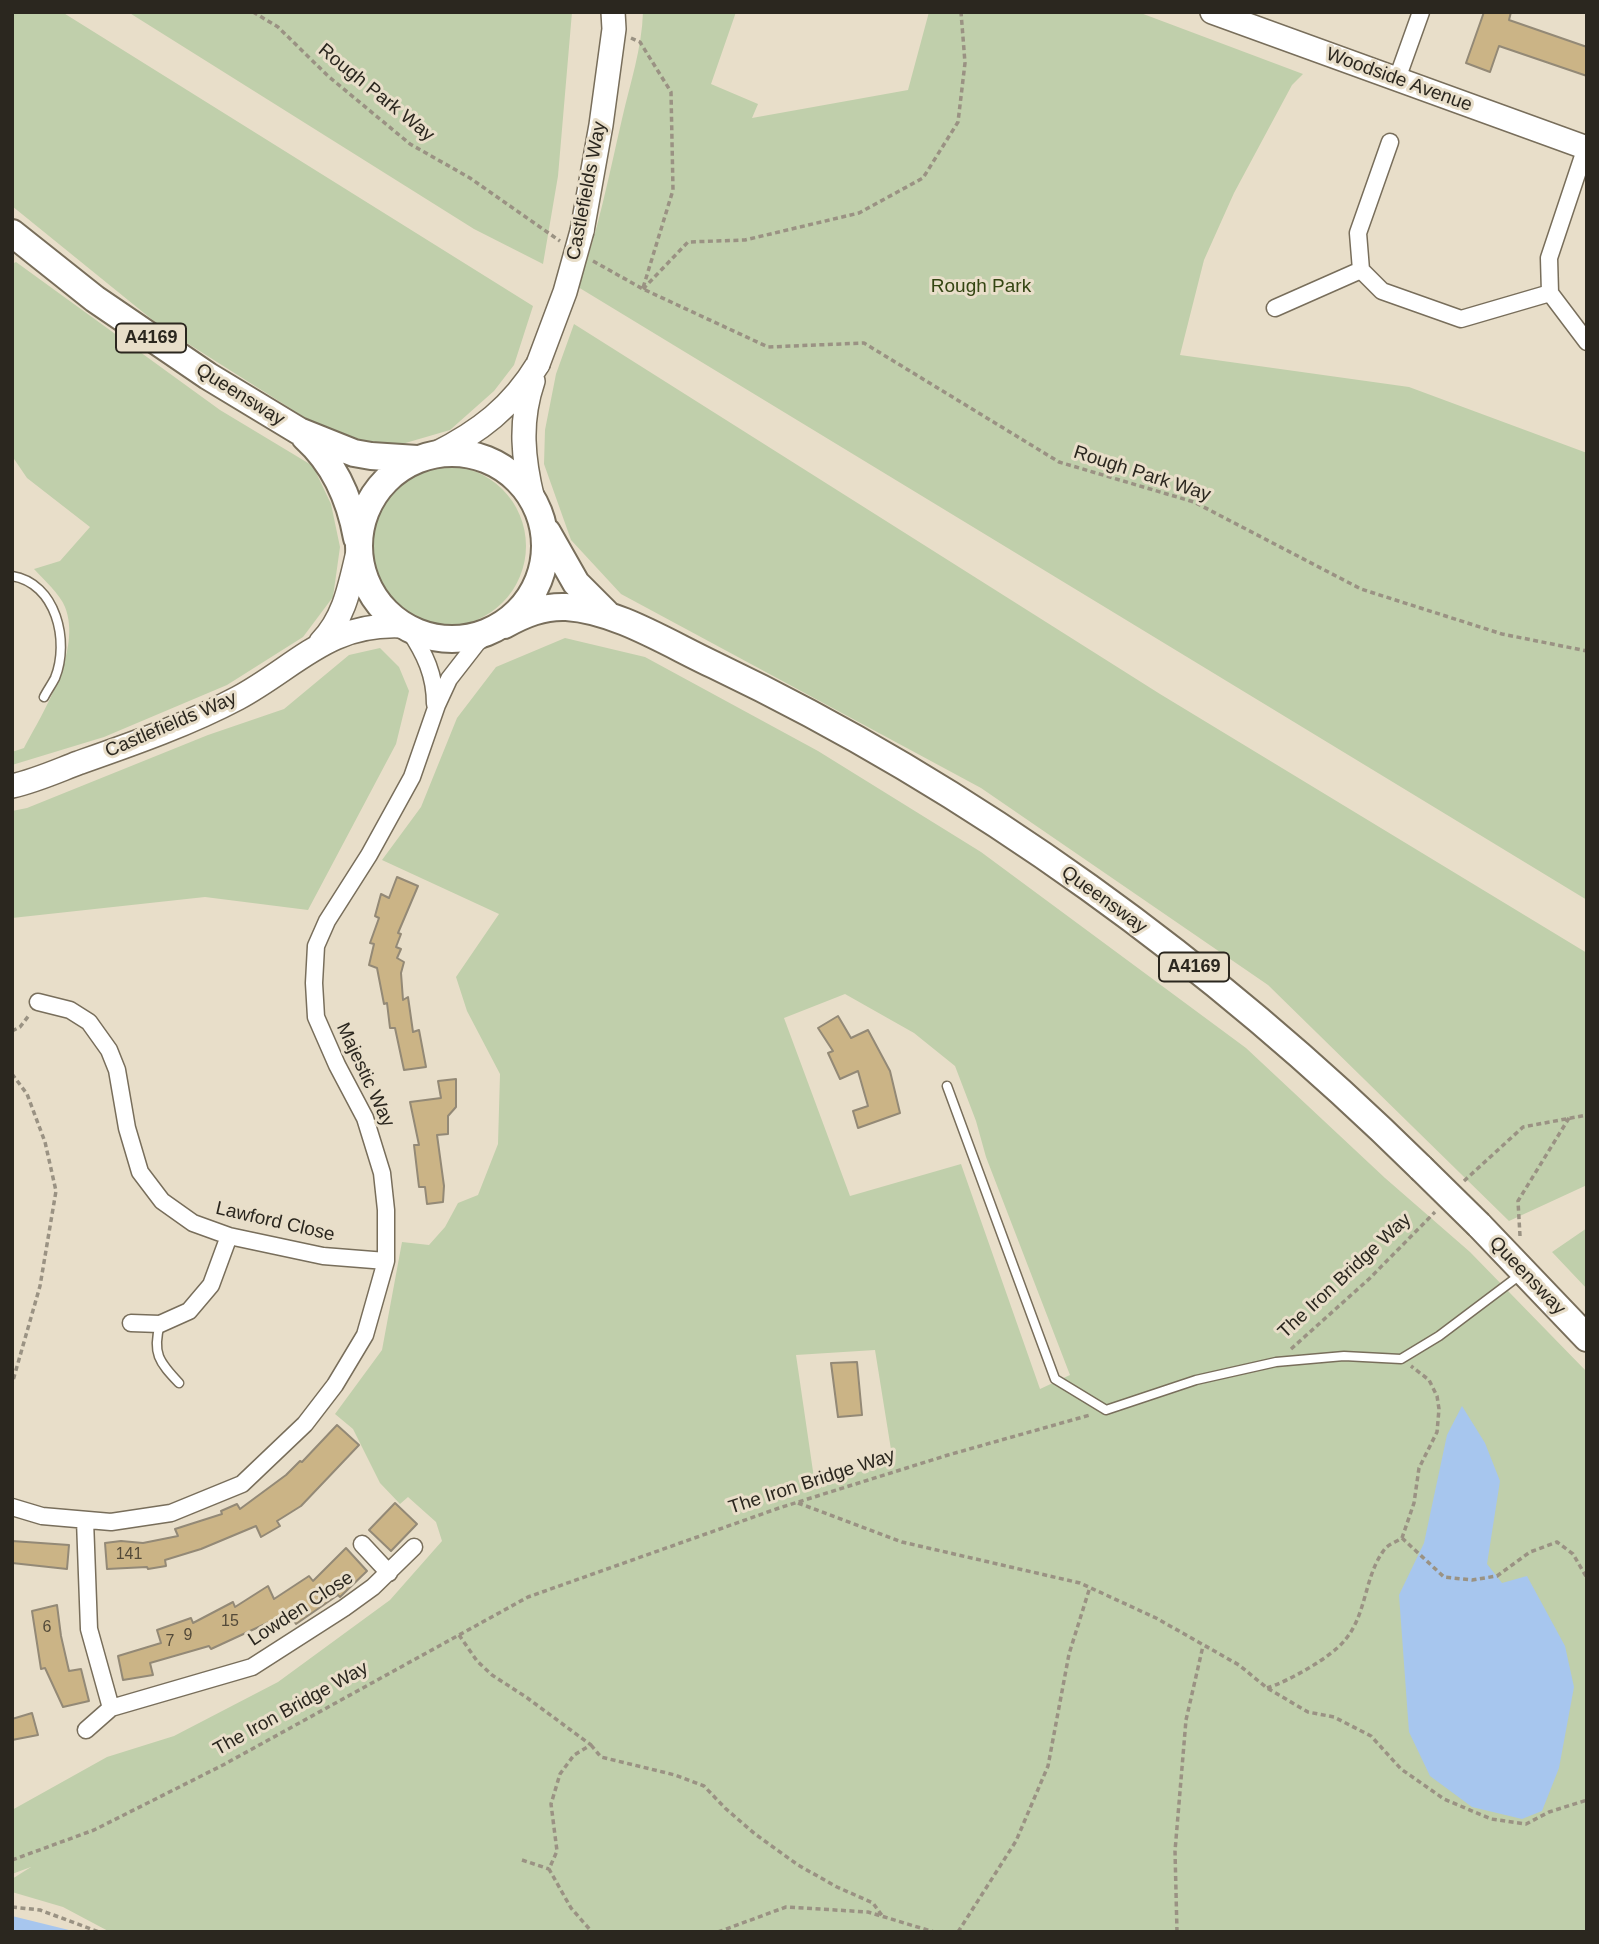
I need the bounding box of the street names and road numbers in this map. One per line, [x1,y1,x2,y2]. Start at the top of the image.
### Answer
street label: Rough Park Way [313,39,439,147]
street label: Woodside Avenue [1323,43,1475,117]
street label: Castlefields Way [562,120,612,262]
road number: A4169 [116,324,186,352]
street label: Queensway [191,359,289,431]
street label: Rough Park Way [1071,441,1213,507]
street label: Castlefields Way [102,687,240,763]
street label: Queensway [1057,861,1151,939]
road number: A4169 [1159,952,1229,982]
street label: Majestic Way [331,1019,399,1131]
street label: Lawford Close [213,1197,337,1247]
street label: The Iron Bridge Way [1274,1208,1416,1344]
street label: Queensway [1484,1232,1570,1320]
street label: The Iron Bridge Way [726,1444,898,1520]
street label: Lowden Close [244,1567,358,1651]
street label: The Iron Bridge Way [210,1657,372,1761]

